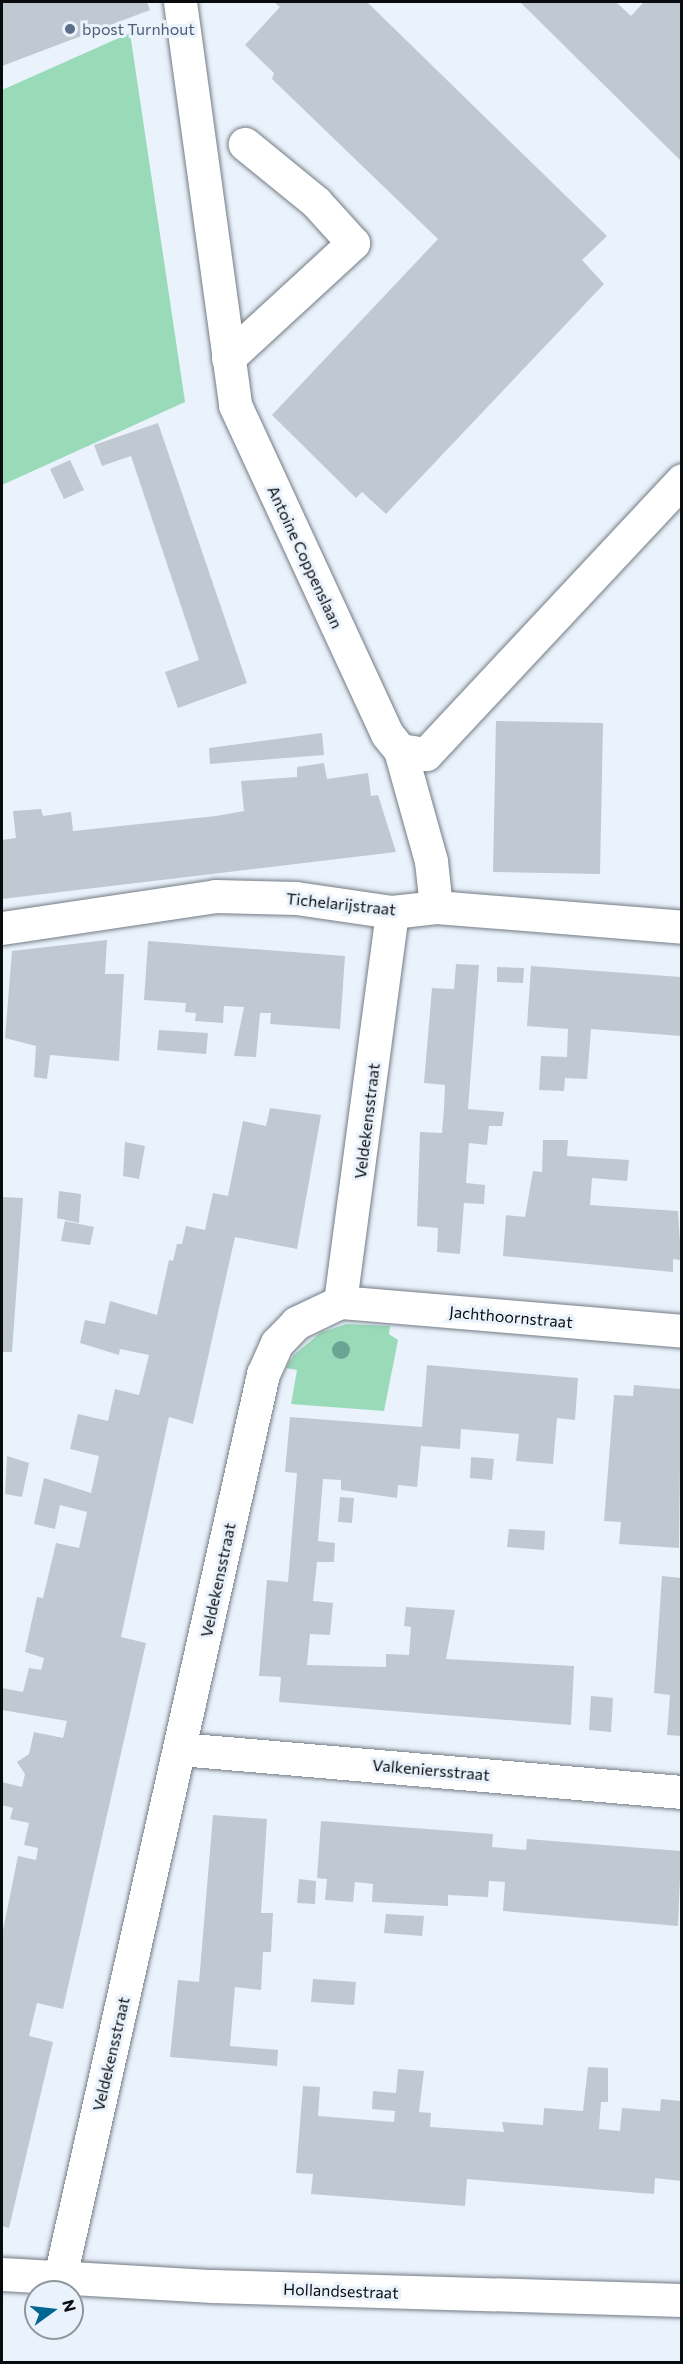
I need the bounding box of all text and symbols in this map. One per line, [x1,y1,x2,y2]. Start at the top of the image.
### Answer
place label: bpost Turnhout [82,19,195,39]
marker: bpost Turnhout [63,22,77,36]
street label: Antoine Coppenslaan [263,483,347,631]
street label: Tichelarijstraat [285,889,397,919]
street label: Veldekensstraat [350,1062,384,1180]
street label: Jachthoornstraat [448,1302,574,1332]
street label: Veldekensstraat [196,1521,240,1639]
street label: Valkeniersstraat [372,1755,490,1785]
street label: Veldekensstraat [89,1995,133,2113]
street label: Hollandsestraat [283,2279,399,2303]
north arrow [24,2280,84,2340]
text: N [59,2297,81,2314]

